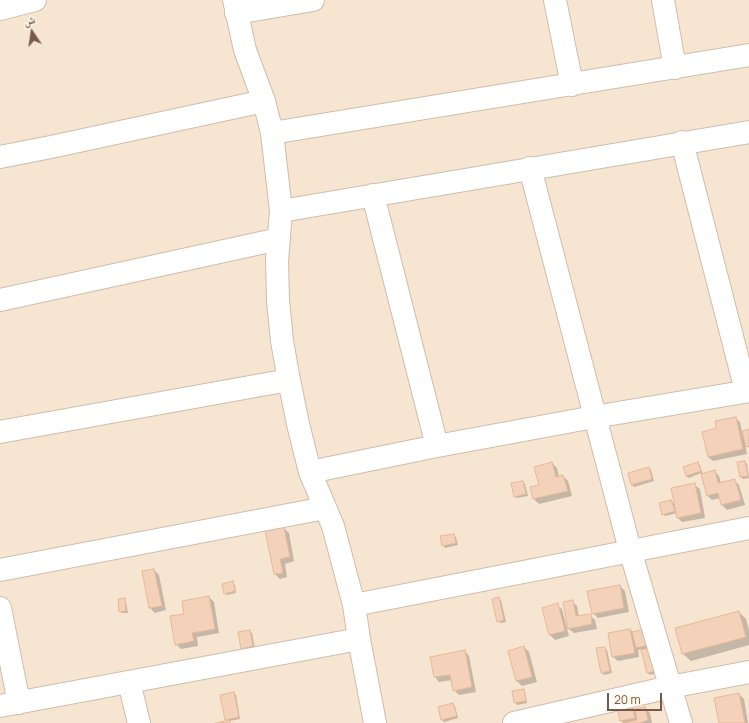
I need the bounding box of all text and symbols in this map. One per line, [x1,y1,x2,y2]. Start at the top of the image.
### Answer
text: ش [22,11,37,28]
north arrow [12,12,52,52]
scale bar [609,685,664,711]
text: 20 m [614,691,641,708]

